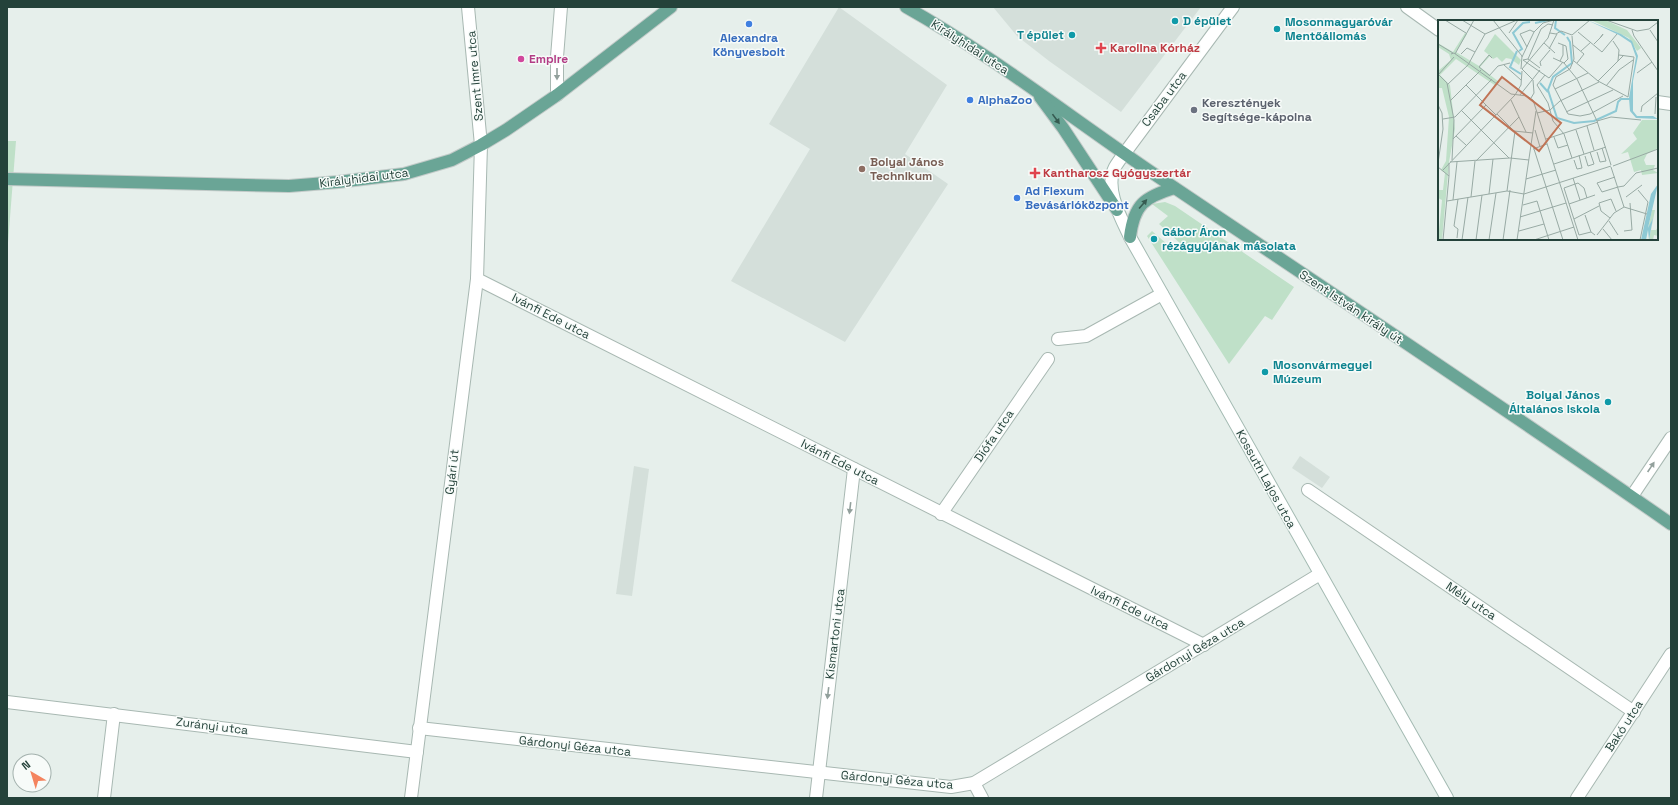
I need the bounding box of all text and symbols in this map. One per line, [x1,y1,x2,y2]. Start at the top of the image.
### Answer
place label: D épület [1183,13,1231,29]
place label: Mosonmagyaróvár Mentőállomás [1285,14,1393,44]
street label: Királyhidai utca [928,16,1012,78]
marker: D épület [1170,16,1180,26]
marker: Alexandra Könyvesbolt [744,19,754,29]
inset map [1438,20,1658,240]
marker: Mosonmagyaróvár Mentőállomás [1272,24,1282,34]
place label: T épület [1017,27,1064,43]
street label: Szent Imre utca [463,30,487,122]
place label: Alexandra Könyvesbolt [713,30,785,60]
marker: T épület [1067,30,1077,40]
place label: Karolina Kórház [1110,40,1200,56]
marker: Karolina Kórház [1095,42,1107,54]
place label: Empire [529,51,568,67]
marker: Empire [516,54,526,64]
one-way arrow [554,68,560,81]
street label: Csaba utca [1138,68,1190,130]
place label: AlphaZoo [978,92,1032,108]
marker: AlphaZoo [965,95,975,105]
place label: Keresztények Segítsége-kápolna [1202,95,1312,125]
marker: Keresztények Segítsége-kápolna [1189,105,1199,115]
one-way arrow [1052,114,1060,125]
place label: Bolyai János Technikum [870,154,944,184]
marker: Bolyai János Technikum [857,164,867,174]
street label: Királyhidai utca [319,165,409,191]
place label: Kantharosz Gyógyszertár [1043,165,1191,181]
marker: Kantharosz Gyógyszertár [1030,168,1040,178]
place label: Ad Flexum Bevásárlóközpont [1025,183,1129,213]
marker: Ad Flexum Bevásárlóközpont [1012,193,1022,203]
one-way arrow [1138,199,1147,209]
place label: Gábor Áron rézágyújának másolata [1162,224,1296,254]
marker: Gábor Áron rézágyújának másolata [1149,234,1159,244]
street label: Szent István király út [1296,266,1406,348]
street label: Ivánfi Ede utca [509,289,593,343]
place label: Mosonvármegyei Múzeum [1273,357,1372,387]
marker: Mosonvármegyei Múzeum [1260,367,1270,377]
place label: Bolyai János Általános Iskola [1509,387,1600,417]
marker: Bolyai János Általános Iskola [1603,397,1613,407]
street label: Diófa utca [971,407,1017,465]
street label: Kossuth Lajos utca [1232,427,1300,531]
street label: Ivánfi Ede utca [798,435,882,489]
street label: Gyári út [441,448,463,496]
one-way arrow [1648,461,1655,473]
one-way arrow [847,502,853,514]
street label: Mély utca [1443,578,1499,624]
street label: Ivánfi Ede utca [1088,582,1172,634]
street label: Kismartoni utca [822,588,849,680]
street label: Gárdonyi Géza utca [1143,614,1247,686]
one-way arrow [825,687,831,699]
street label: Bakó utca [1601,697,1647,755]
street label: Zurányi utca [175,714,249,738]
street label: Gárdonyi Géza utca [518,732,632,760]
north arrow [12,753,52,793]
text: N [19,757,33,773]
street label: Gárdonyi Géza utca [840,767,954,793]

